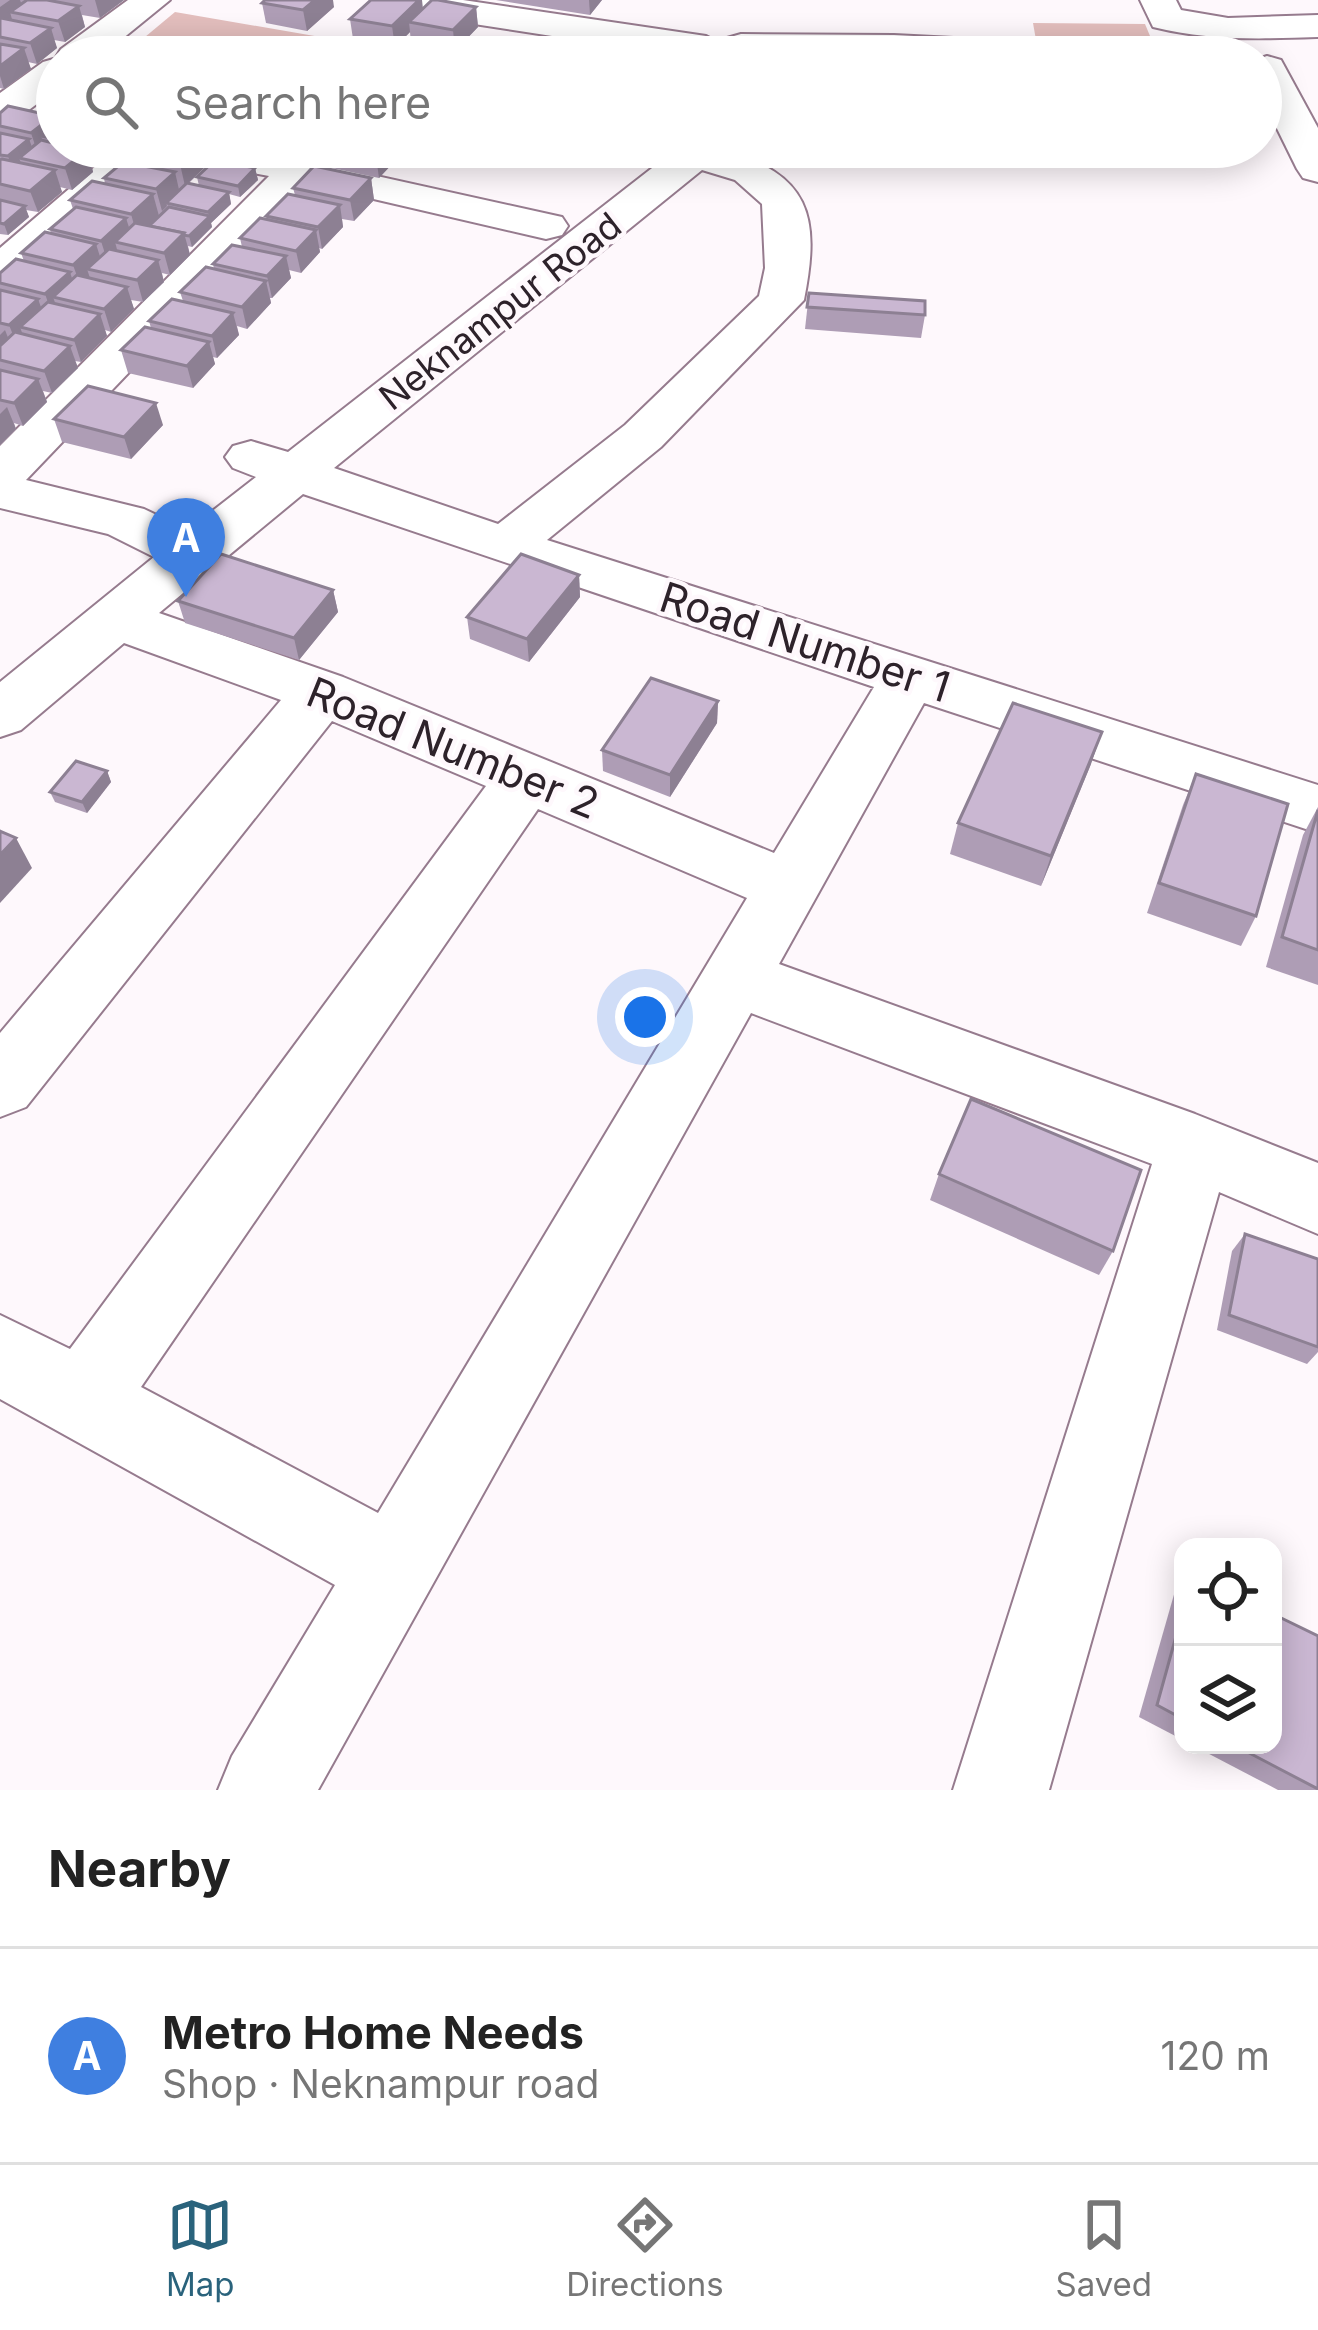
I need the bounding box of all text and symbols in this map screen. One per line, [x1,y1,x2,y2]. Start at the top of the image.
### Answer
search box [36,36,1282,168]
icon: search [78,69,144,135]
text: Search here [174,75,431,130]
street label: Neknampur Road [370,203,630,419]
pin: A [147,498,225,597]
street label: Road Number 1 [654,571,956,712]
street label: Road Number 2 [300,666,606,829]
your location [615,987,675,1047]
map controls [1174,1538,1282,1754]
button: locate [1174,1538,1282,1646]
button: layers [1174,1646,1282,1754]
text: Nearby [48,1838,231,1899]
text: Metro Home Needs [162,2005,584,2060]
text: A [72,2032,102,2079]
text: 120 m [1161,2032,1270,2079]
text: Shop · Neknampur road [162,2060,599,2107]
tab: Map [166,2192,234,2304]
tab: Directions [566,2192,724,2304]
tab: Saved [1055,2192,1152,2304]

